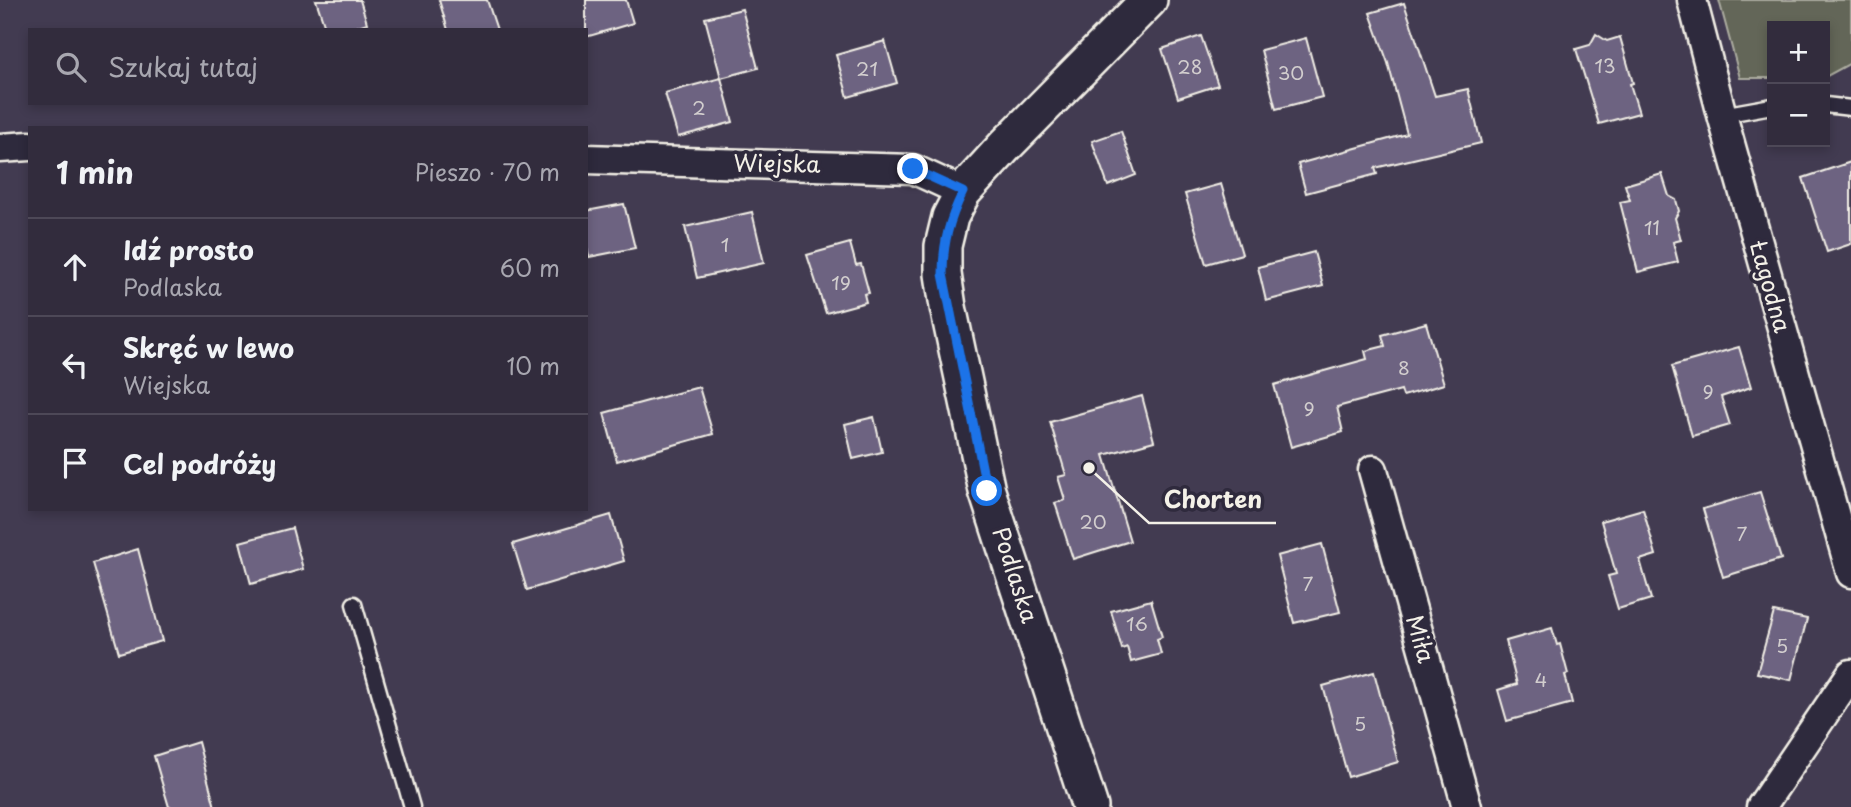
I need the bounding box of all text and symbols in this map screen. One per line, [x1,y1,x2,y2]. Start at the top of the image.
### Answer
map controls [1767,21,1830,147]
button: + [1767,21,1830,84]
search box [28,28,588,105]
text: Szukaj tutaj [108,47,258,86]
icon: search [52,48,90,86]
house number: 13 [1594,51,1616,79]
house number: 28 [1177,52,1203,80]
house number: 21 [856,54,878,82]
house number: 30 [1278,58,1304,86]
button: − [1767,84,1830,147]
house number: 2 [692,93,706,121]
street label: Wiejska [733,144,822,181]
text: 1 min [56,149,134,194]
route end [897,153,928,184]
text: Pieszo · 70 m [415,154,560,189]
house number: 11 [1644,213,1660,241]
text: Idź prosto [123,230,254,269]
house number: 1 [721,230,729,258]
street label: Łagodna [1741,236,1801,337]
icon: ahead [56,248,94,286]
text: 60 m [500,250,560,285]
house number: 19 [831,268,851,296]
text: Podlaska [123,269,222,304]
text: Skręć w lewo [123,328,294,367]
icon: left [56,346,94,384]
text: 10 m [506,348,560,383]
house number: 8 [1398,353,1410,381]
text: Wiejska [123,367,210,402]
house number: 9 [1702,377,1714,405]
house number: 9 [1303,394,1315,422]
icon: arrive [56,444,94,482]
text: Cel podróży [123,444,276,483]
route start [971,475,1002,506]
callout: Chorten [1149,478,1276,523]
text: Chorten [1164,480,1262,516]
house number: 20 [1079,507,1107,535]
house number: 7 [1737,519,1748,547]
street label: Podlaska [985,522,1049,628]
house number: 7 [1303,569,1314,597]
house number: 16 [1126,609,1148,637]
street label: Miła [1398,610,1445,667]
house number: 5 [1776,631,1788,659]
house number: 4 [1535,665,1547,693]
house number: 5 [1354,709,1366,737]

